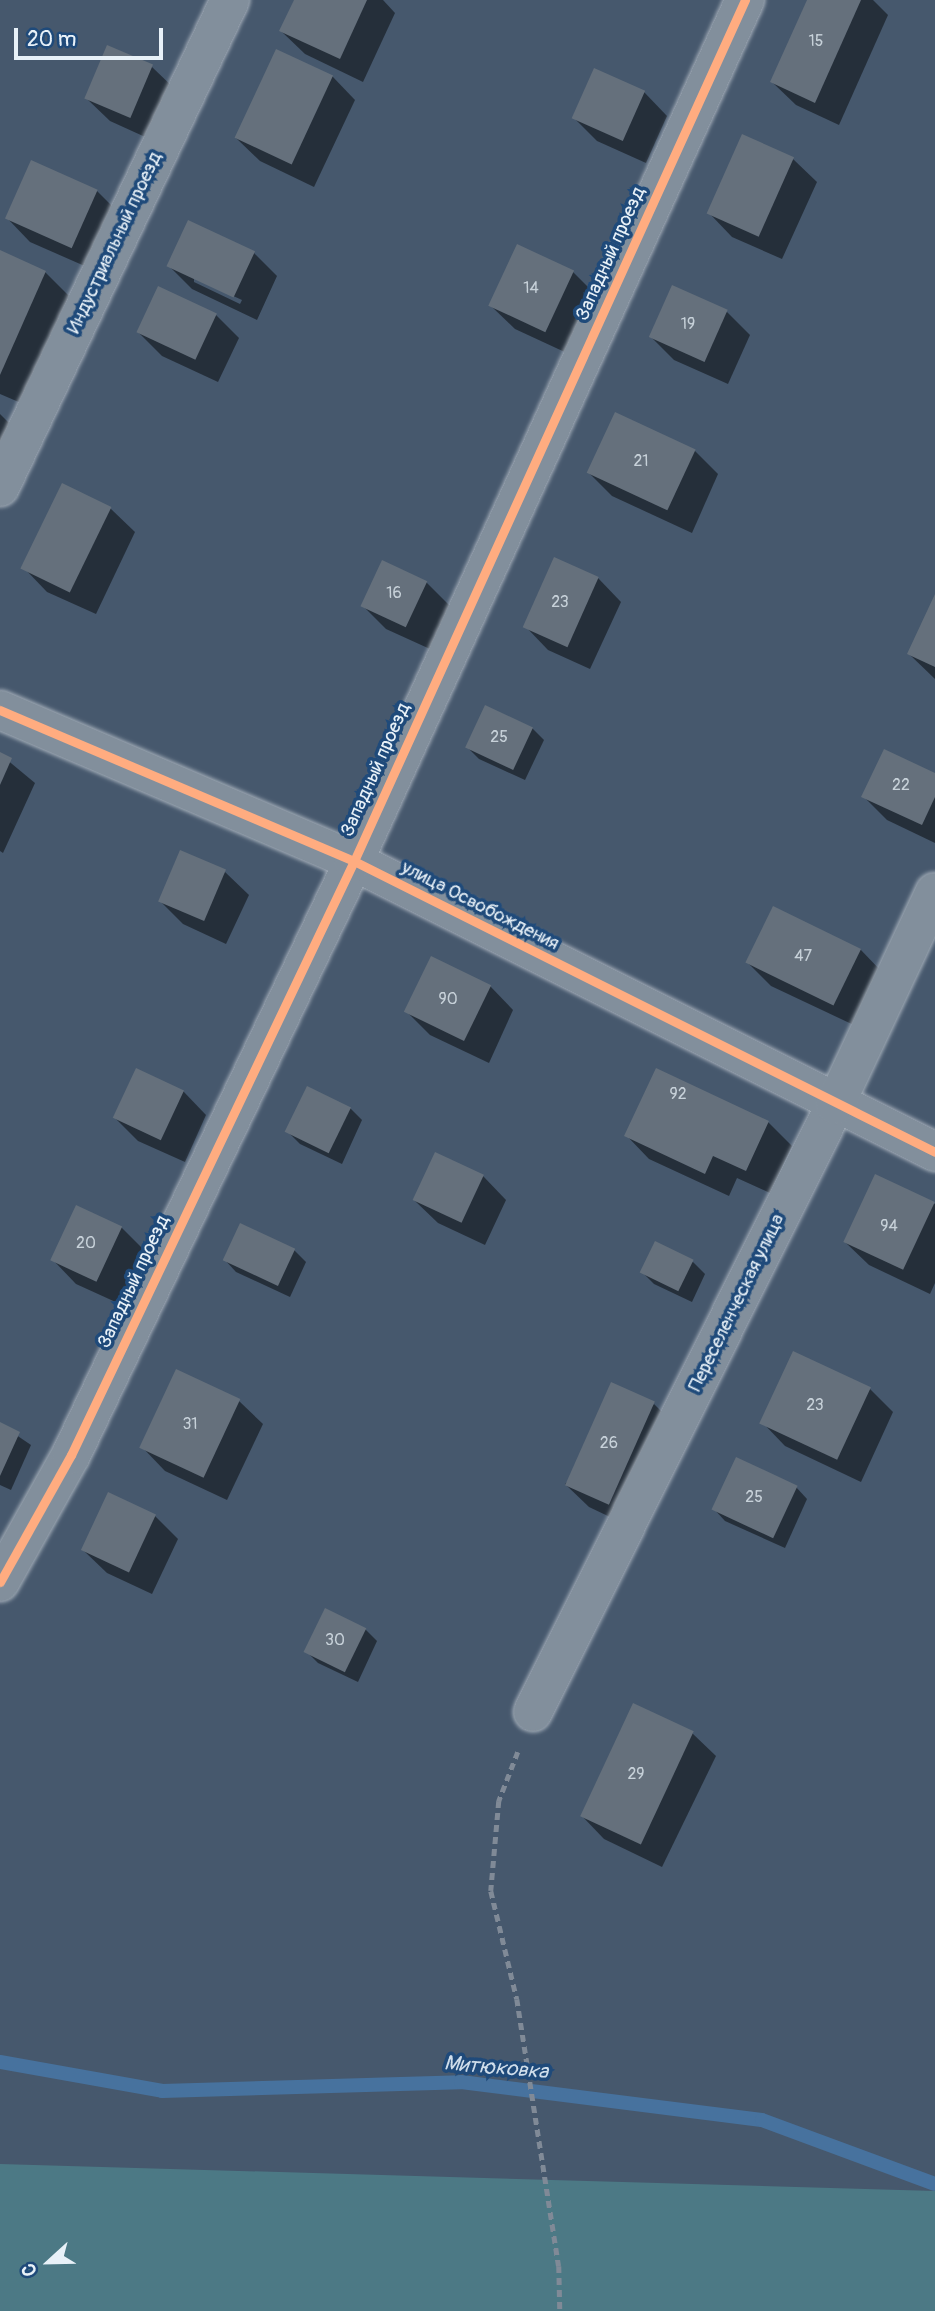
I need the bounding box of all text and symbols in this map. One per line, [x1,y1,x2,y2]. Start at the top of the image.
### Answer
scale bar [18,14,166,58]
text: 20 m [27,26,76,53]
house number: 15 [809,31,823,51]
street label: Индустриальный проезд [63,149,167,337]
street label: Западный проезд [571,184,651,324]
house number: 14 [523,278,539,298]
house number: 19 [681,314,695,334]
house number: 21 [633,451,649,471]
house number: 16 [386,583,402,603]
house number: 23 [551,592,569,612]
street label: Западный проезд [336,700,416,840]
house number: 25 [490,727,508,747]
house number: 22 [892,775,910,795]
street label: улица Освобождения [397,856,563,956]
house number: 47 [794,946,812,966]
house number: 90 [438,989,458,1009]
house number: 92 [669,1084,687,1104]
street label: Переселенческая улица [684,1211,790,1395]
street label: Западный проезд [93,1212,175,1352]
house number: 94 [880,1216,898,1236]
house number: 20 [76,1233,96,1253]
house number: 23 [806,1395,824,1415]
house number: 31 [182,1414,198,1434]
house number: 26 [600,1433,618,1453]
house number: 25 [745,1487,763,1507]
house number: 30 [325,1630,345,1650]
house number: 29 [627,1764,645,1784]
water label: Митюковка [443,2051,549,2085]
north arrow [14,2227,84,2297]
text: С [16,2260,43,2280]

